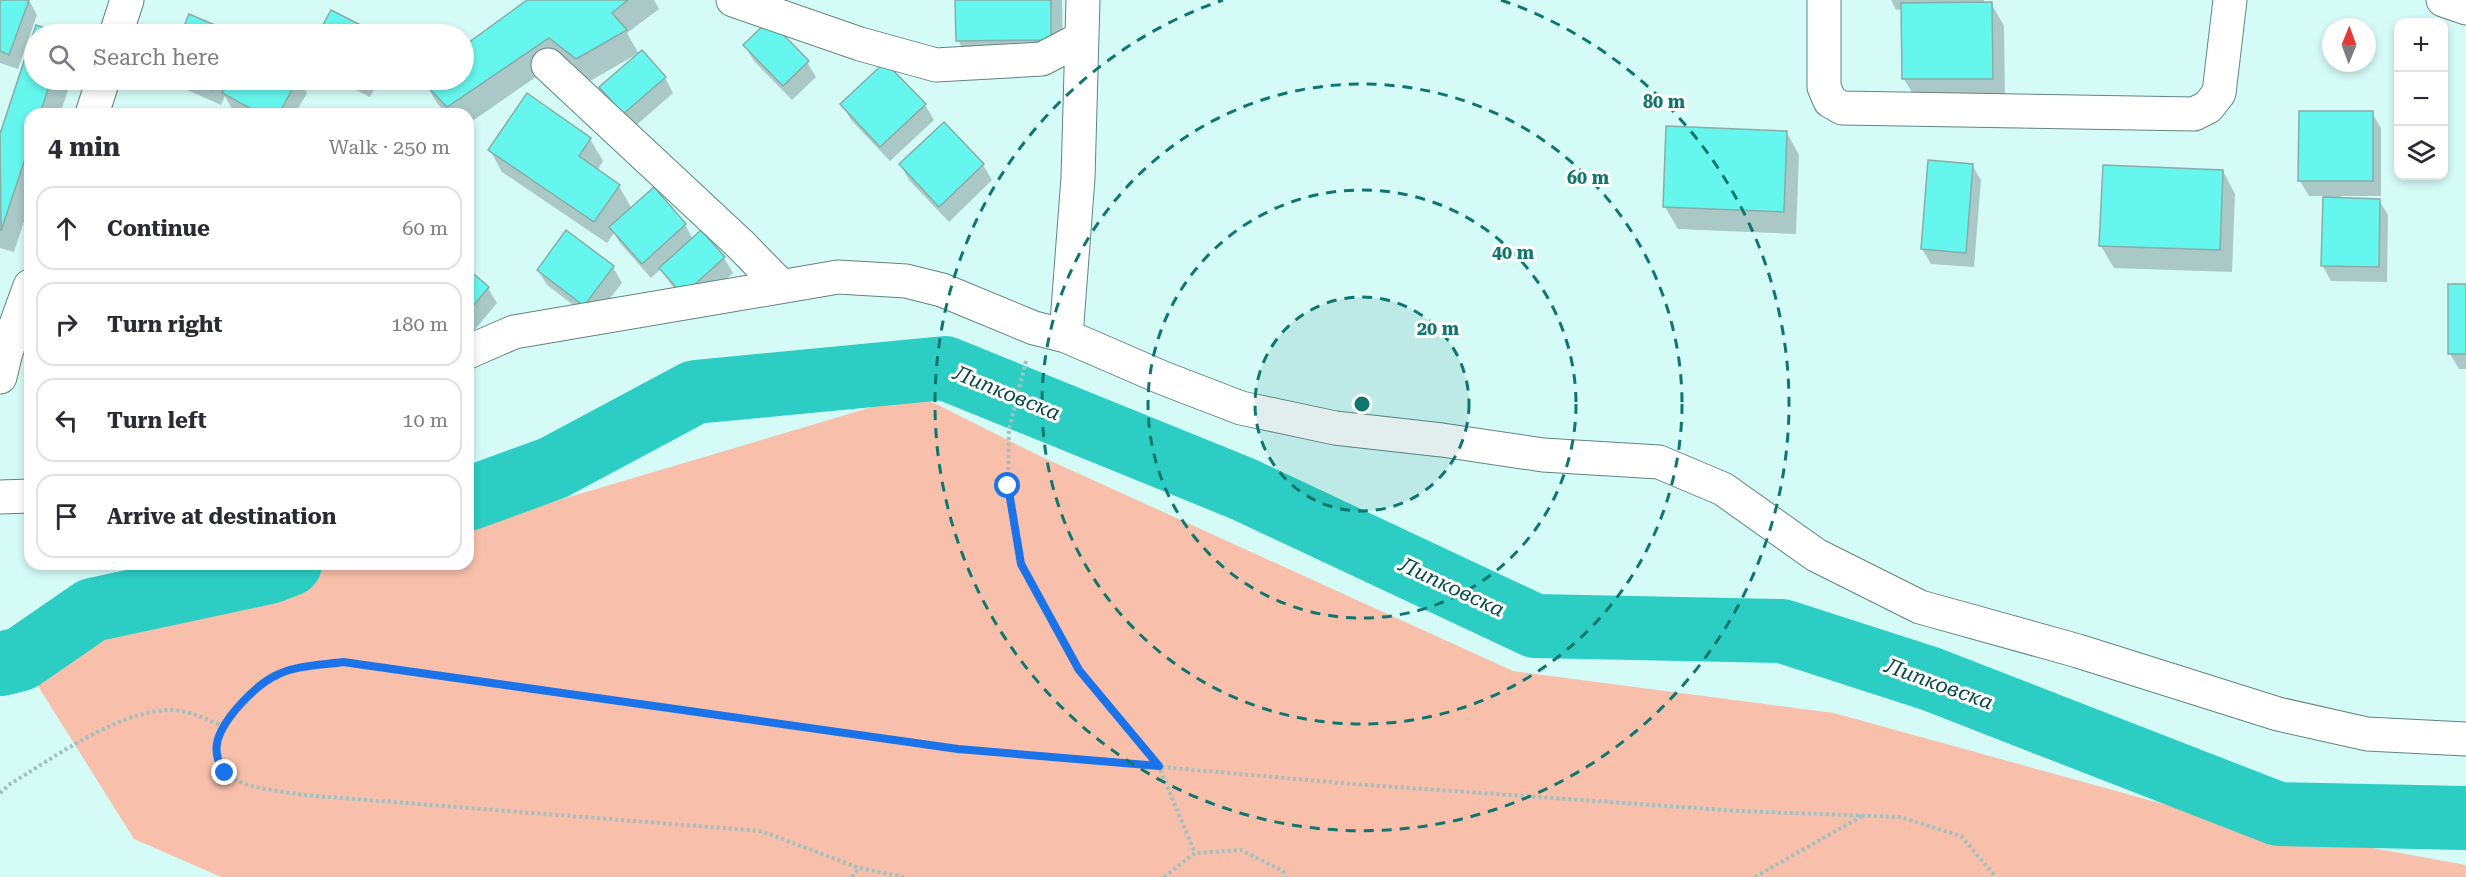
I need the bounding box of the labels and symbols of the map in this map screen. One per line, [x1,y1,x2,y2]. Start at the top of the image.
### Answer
north arrow [2322,18,2376,72]
text: 80 m [1643,91,1686,112]
text: 60 m [1567,167,1610,188]
text: 40 m [1492,242,1535,263]
text: 20 m [1417,318,1460,339]
water label: Липковска [948,360,1064,425]
centre of rings [1352,394,1372,414]
route start [994,472,1020,498]
water label: Липковска [1394,551,1508,622]
water label: Липковска [1880,653,1996,715]
route end [211,759,237,785]

